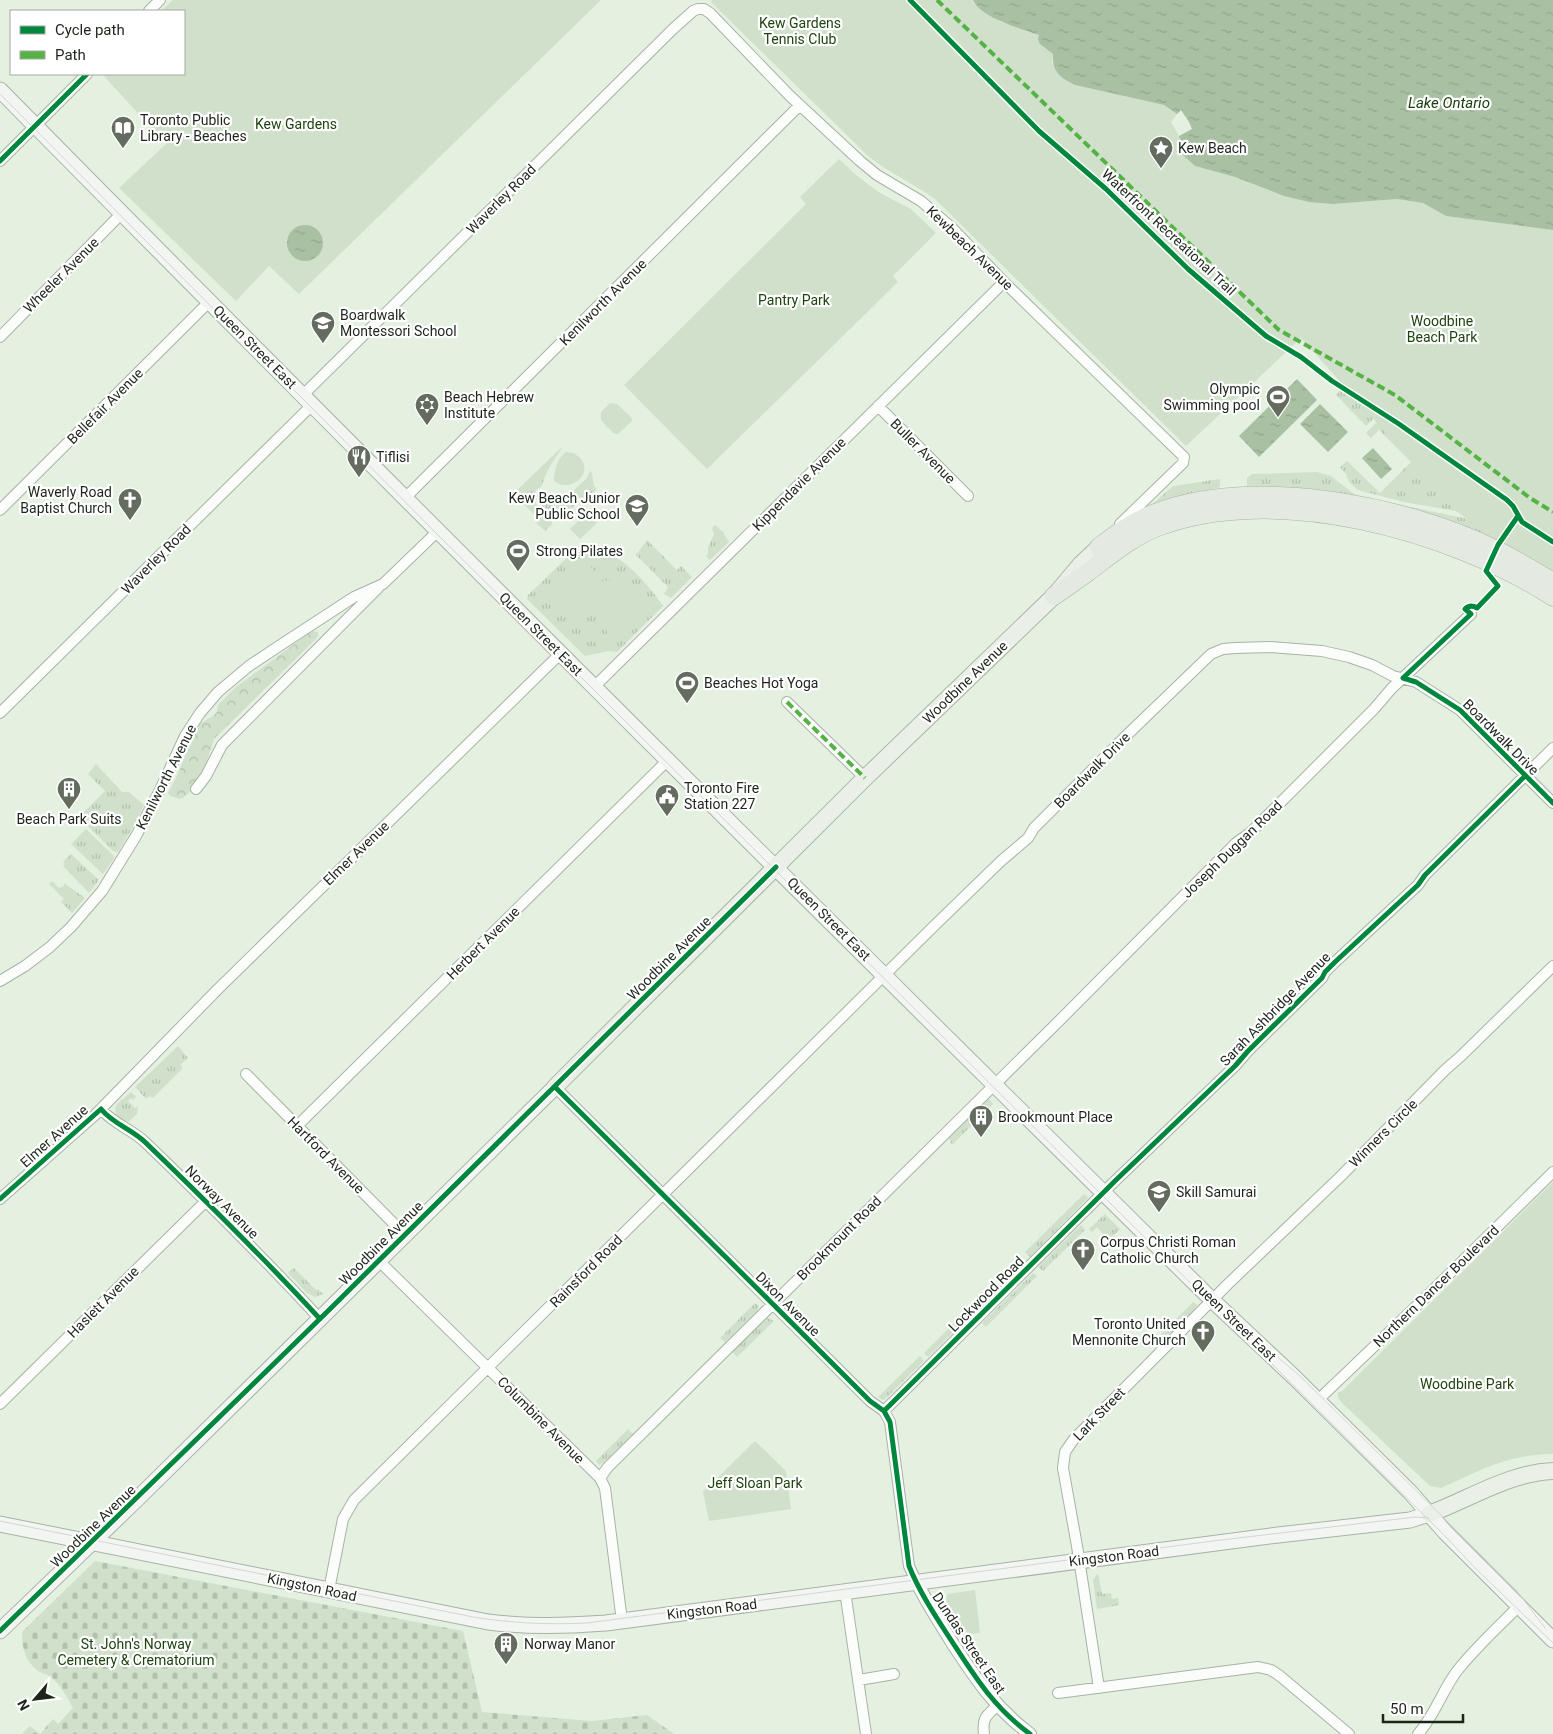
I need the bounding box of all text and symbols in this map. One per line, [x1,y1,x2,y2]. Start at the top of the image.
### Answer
legend [10,10,185,75]
park label: Kew Gardens Tennis Club [759,15,841,47]
text: Cycle path [55,21,125,39]
text: Path [55,46,86,64]
water label: Lake Ontario [1408,94,1490,112]
place label: Toronto Public Library - Beaches [140,112,247,144]
library icon: Toronto Public Library - Beaches [110,115,136,149]
park label: Kew Gardens [255,116,337,132]
place icon: Kew Beach [1148,135,1174,169]
place label: Kew Beach [1178,140,1247,156]
street label: Waverley Road [463,161,539,237]
street label: Waterfront Recreational Trail [1099,166,1239,298]
street label: Kewbeach Avenue [924,203,1016,293]
street label: Wheeler Avenue [20,234,102,316]
street label: Kenilworth Avenue [556,255,650,349]
park label: Pantry Park [758,292,831,308]
street label: Queen Street East [210,302,300,392]
place label: Boardwalk Montessori School [340,307,457,339]
school or university icon: Boardwalk Montessori School [310,310,336,344]
park label: Woodbine Beach Park [1407,313,1478,345]
street label: Bellefair Avenue [64,365,146,447]
place label: Olympic Swimming pool [1164,381,1260,413]
sports icon: Olympic Swimming pool [1265,384,1291,418]
place label: Beach Hebrew Institute [444,389,535,421]
synagogue icon: Beach Hebrew Institute [414,392,440,426]
street label: Buller Avenue [887,415,959,487]
street label: Kippendavie Avenue [749,434,849,534]
restaurant icon: Tiflisi [346,444,372,478]
place label: Tiflisi [376,449,410,465]
place label: Waverly Road Baptist Church [20,484,112,516]
church icon: Waverly Road Baptist Church [117,487,143,521]
place label: Kew Beach Junior Public School [508,490,620,522]
school or university icon: Kew Beach Junior Public School [624,493,650,527]
street label: Waverley Road [118,521,194,597]
sports icon: Strong Pilates [505,538,531,572]
place label: Strong Pilates [536,543,623,559]
street label: Queen Street East [496,589,586,679]
street label: Woodbine Avenue [919,637,1011,727]
sports icon: Beaches Hot Yoga [674,670,700,704]
place label: Beaches Hot Yoga [704,675,818,691]
street label: Boardwalk Drive [1460,696,1542,778]
street label: Kenilworth Avenue [133,722,199,832]
street label: Boardwalk Drive [1051,729,1133,811]
building icon: Beach Park Suits [56,776,82,810]
place label: Toronto Fire Station 227 [684,780,759,812]
public building icon: Toronto Fire Station 227 [654,783,680,817]
street label: Joseph Duggan Road [1179,797,1285,901]
place label: Beach Park Suits [16,811,122,827]
street label: Elmer Avenue [320,818,392,888]
street label: Queen Street East [784,874,874,964]
street label: Herbert Avenue [443,903,523,983]
street label: Woodbine Avenue [624,913,714,1003]
street label: Sarah Ashbridge Avenue [1217,949,1333,1069]
street label: Winners Circle [1346,1096,1420,1170]
street label: Elmer Avenue [17,1102,91,1170]
building icon: Brookmount Place [968,1104,994,1138]
place label: Brookmount Place [998,1109,1113,1125]
street label: Hartford Avenue [284,1113,368,1197]
street label: Norway Avenue [182,1162,262,1242]
school or university icon: Skill Samurai [1146,1179,1172,1213]
place label: Skill Samurai [1176,1184,1257,1200]
street label: Brookmount Road [794,1193,884,1283]
street label: Woodbine Avenue [336,1198,426,1288]
street label: Northern Dancer Boulevard [1370,1222,1502,1350]
street label: Rainsford Road [547,1232,625,1310]
place label: Corpus Christi Roman Catholic Church [1100,1234,1236,1266]
church icon: Corpus Christi Roman Catholic Church [1070,1237,1096,1271]
street label: Lockwood Road [945,1253,1027,1335]
street label: Haslett Avenue [64,1263,142,1341]
street label: Dixon Avenue [753,1269,823,1339]
street label: Queen Street East [1188,1276,1280,1365]
place label: Toronto United Mennonite Church [1072,1316,1186,1348]
church icon: Toronto United Mennonite Church [1190,1319,1216,1353]
street label: Columbine Avenue [494,1373,588,1467]
park label: Woodbine Park [1420,1376,1515,1392]
street label: Lark Street [1070,1384,1128,1444]
park label: Jeff Sloan Park [707,1475,803,1491]
street label: Woodbine Avenue [47,1481,139,1571]
street label: Kingston Road [1068,1543,1160,1569]
street label: Kingston Road [266,1570,358,1604]
street label: Dundas Street East [929,1589,1009,1697]
street label: Kingston Road [666,1596,758,1622]
building icon: Norway Manor [493,1631,519,1665]
park label: St. John's Norway Cemetery & Crematorium [57,1636,215,1668]
place label: Norway Manor [524,1636,616,1652]
north arrow [10,1674,60,1724]
scale bar [1383,1692,1463,1724]
text: N [14,1697,33,1713]
text: 50 m [1390,1700,1424,1718]

